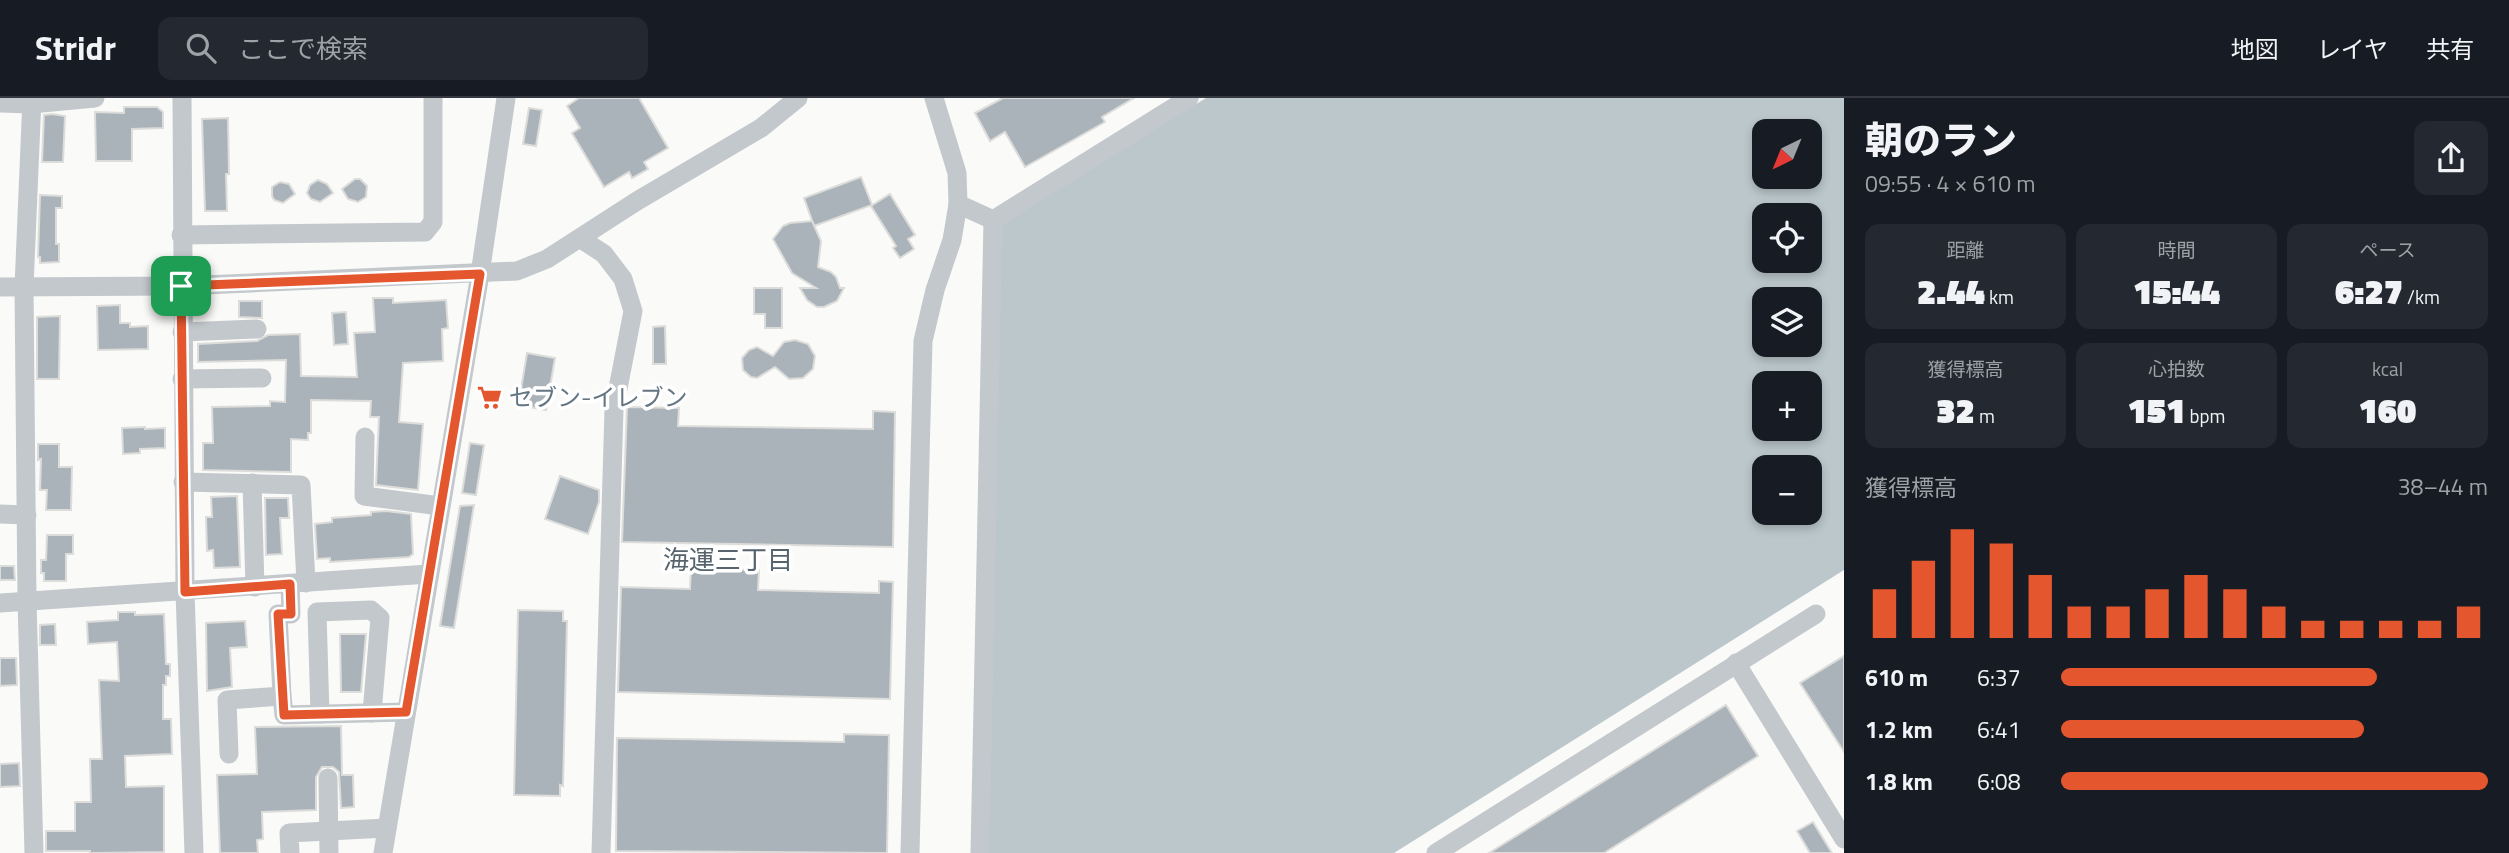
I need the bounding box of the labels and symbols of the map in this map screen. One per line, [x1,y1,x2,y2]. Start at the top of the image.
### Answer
north arrow [1752,119,1822,189]
pin [151,256,211,316]
place label: セブン-イレブン [509,379,688,415]
supermarket icon: セブン-イレブン [475,383,503,411]
district label: 海運三丁目 [663,540,793,579]

